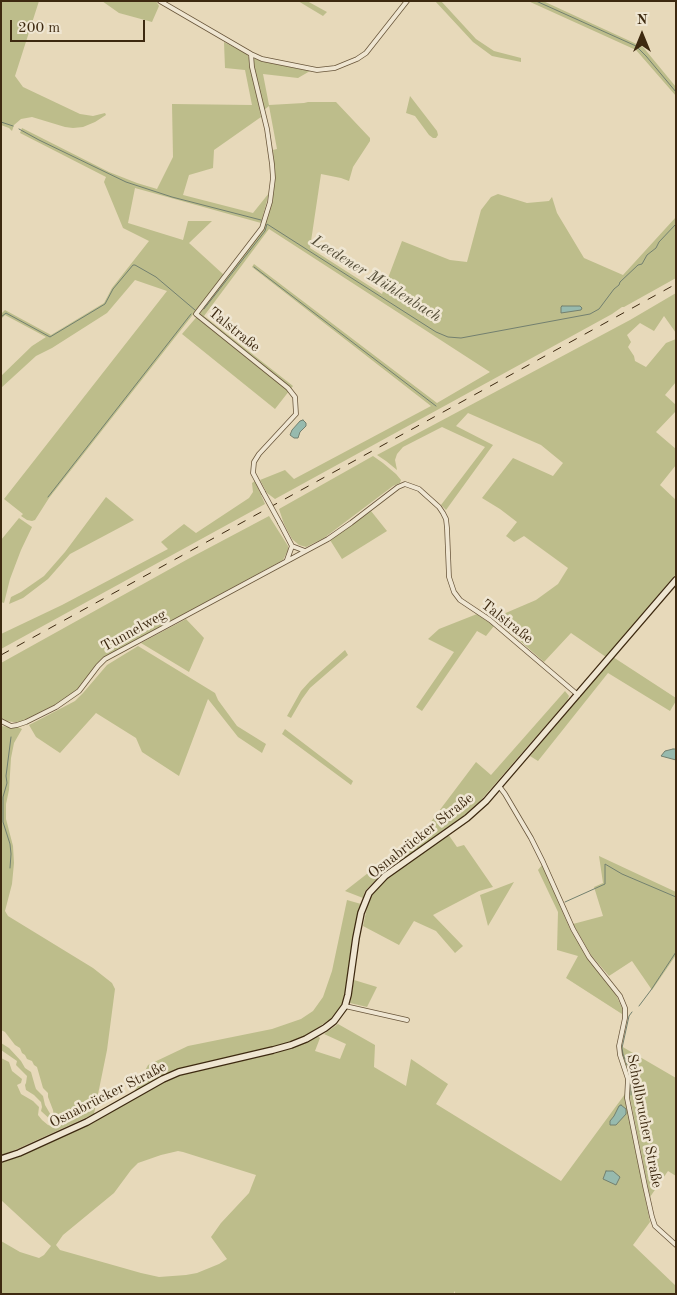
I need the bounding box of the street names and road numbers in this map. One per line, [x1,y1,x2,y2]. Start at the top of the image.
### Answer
street label: Talstraße [204,304,264,356]
street label: Talstraße [477,596,537,648]
street label: Tunnelweg [98,606,170,656]
street label: Osnabrücker Straße [365,789,477,883]
street label: Schollbrucher Straße [622,1052,666,1190]
street label: Osnabrücker Straße [47,1058,169,1132]

